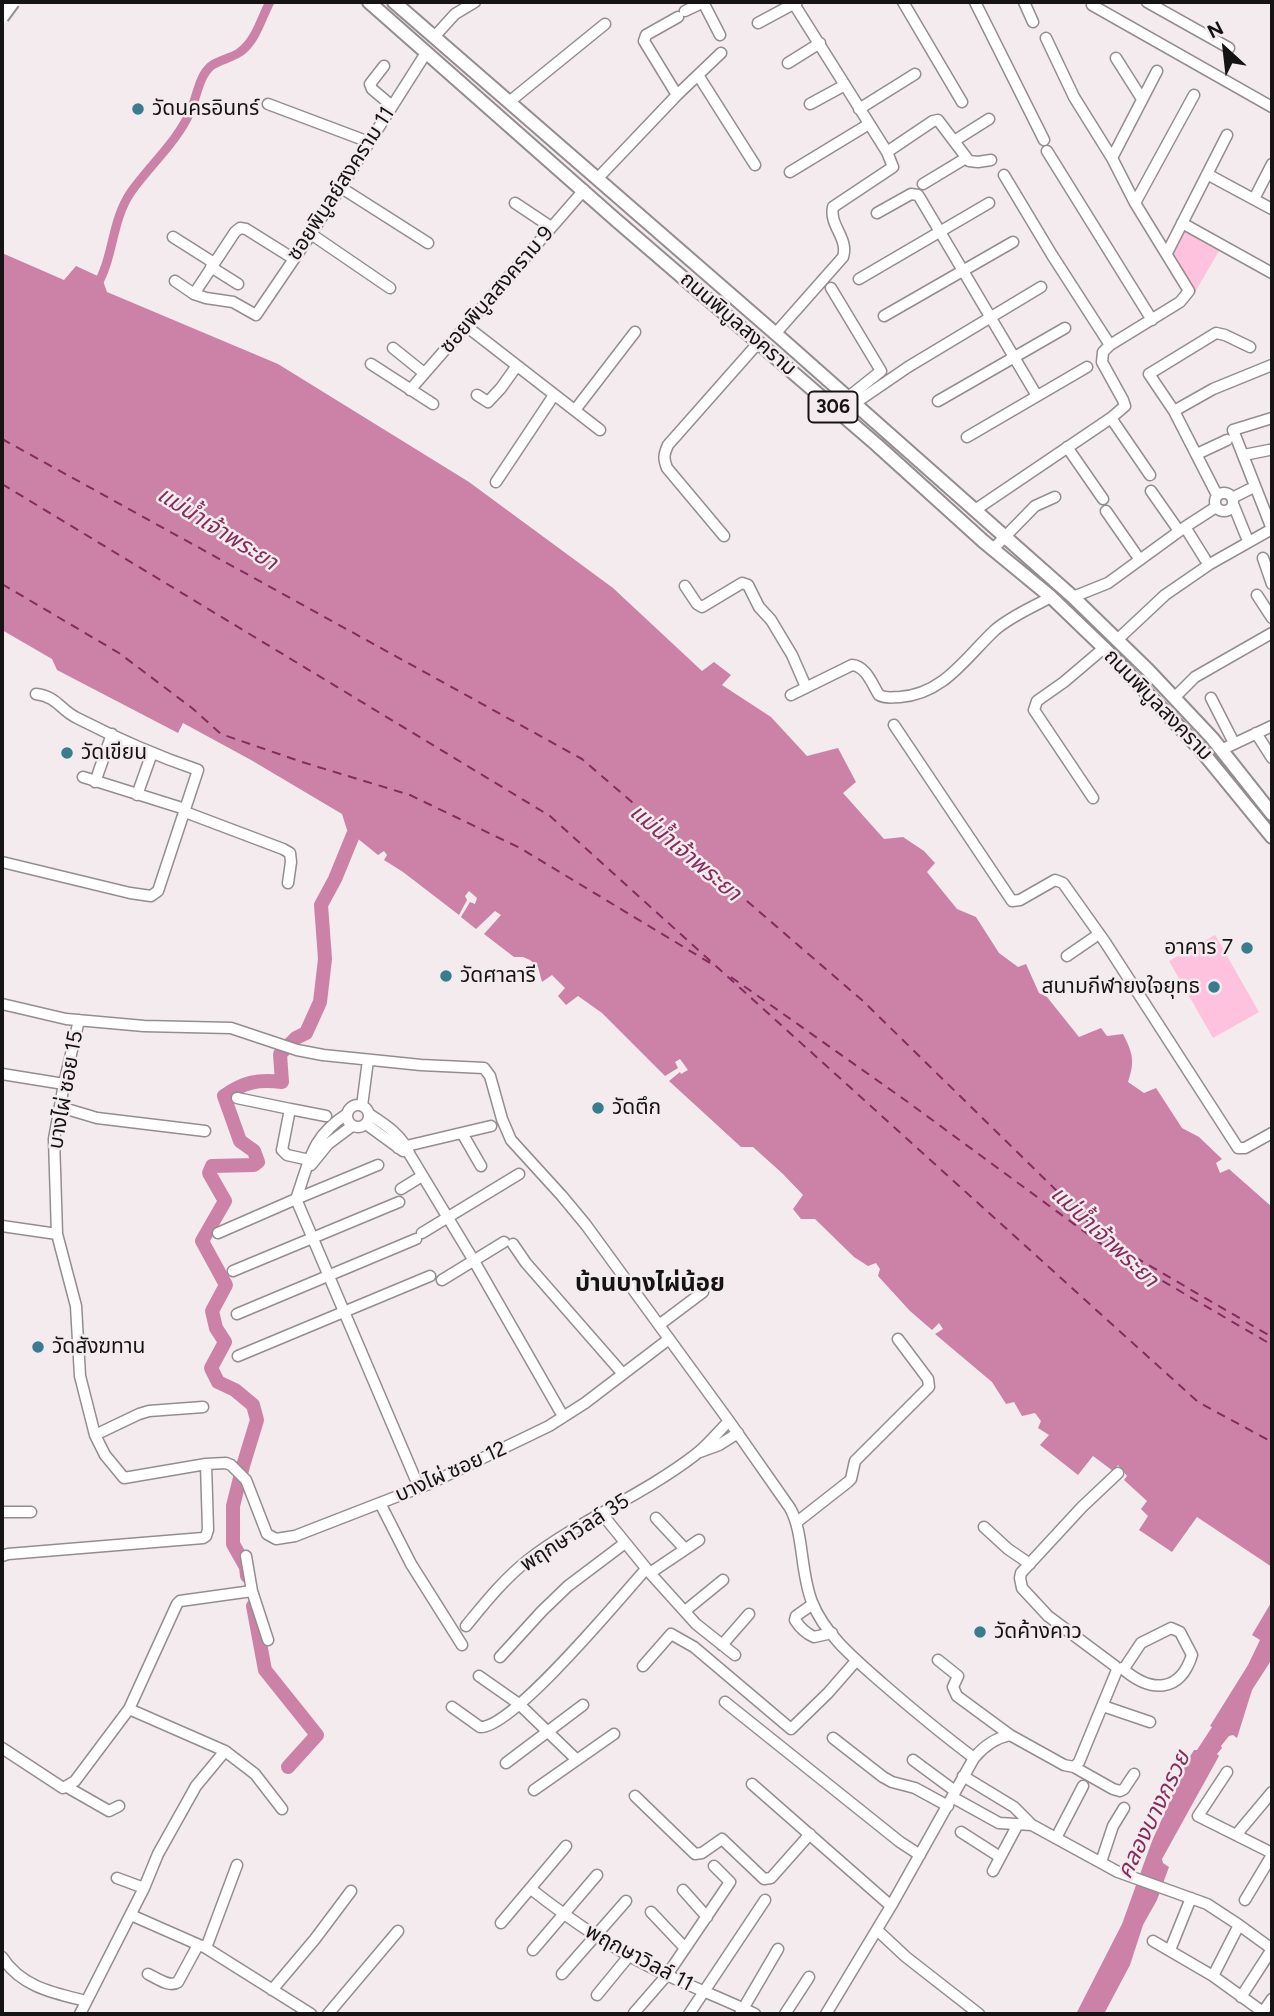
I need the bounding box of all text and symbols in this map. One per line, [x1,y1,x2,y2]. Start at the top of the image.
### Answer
north arrow [1190,14,1260,84]
text: N [1203,16,1227,43]
place label: วัดนครอินทร์ [152,96,259,122]
marker: วัดนครอินทร์ [130,101,146,117]
street label: ซอยพิบูลย์สงคราม 11 [282,102,400,266]
street label: ซอยพิบูลสงคราม 9 [435,221,559,359]
street label: ถนนพิบูลสงคราม [675,267,801,381]
road number: 306 [808,392,858,422]
water label: แม่น้ำเจ้าพระยา [152,481,282,577]
street label: ถนนพิบูลสงคราม [1098,644,1218,766]
place label: วัดเขียน [81,740,147,766]
marker: วัดเขียน [59,745,75,761]
water label: แม่น้ำเจ้าพระยา [624,799,746,907]
place label: อาคาร 7 [1164,935,1233,961]
marker: อาคาร 7 [1239,940,1255,956]
place label: วัดศาลารี [460,963,536,989]
marker: วัดศาลารี [438,968,454,984]
place label: สนามกีฬายงใจยุทธ [1041,974,1200,1000]
marker: สนามกีฬายงใจยุทธ [1206,979,1222,995]
street label: บางไผ่ ซอย 15 [43,1029,89,1151]
place label: วัดตึก [612,1095,661,1121]
marker: วัดตึก [590,1100,606,1116]
water label: แม่น้ำเจ้าพระยา [1045,1180,1163,1294]
district label: บ้านบางไผ่น้อย [575,1270,725,1298]
place label: วัดสังฆทาน [52,1334,145,1360]
marker: วัดสังฆทาน [30,1339,46,1355]
street label: บางไผ่ ซอย 12 [391,1436,511,1508]
street label: พฤกษาวิลล์ 35 [516,1488,634,1578]
place label: วัดค้างคาว [994,1619,1082,1645]
marker: วัดค้างคาว [972,1624,988,1640]
water label: คลองบางกรวย [1111,1747,1197,1883]
street label: พฤกษาวิลล์ 11 [581,1919,697,1997]

